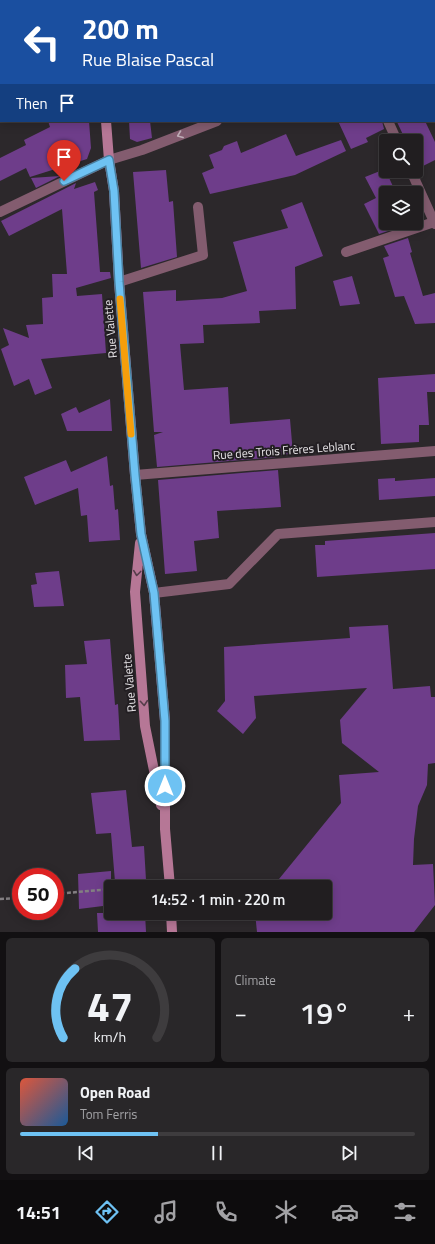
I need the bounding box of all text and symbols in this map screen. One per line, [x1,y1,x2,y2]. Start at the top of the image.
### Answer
text: 200 m [82,7,159,50]
icon: left [16,16,68,68]
text: Rue Blaise Pascal [82,46,214,73]
text: Then [16,92,48,115]
icon: arrive [56,92,78,114]
one-way arrow [177,131,184,139]
map controls [379,134,423,230]
button: search [379,134,423,178]
pin [47,140,81,181]
icon: arrive [53,146,75,168]
button: layers [379,186,423,230]
street label: Rue Valette [98,299,122,359]
street label: Rue des Trois Frères Leblanc [212,436,356,464]
one-way arrow [132,570,141,576]
street label: Rue Valette [117,653,141,713]
one-way arrow [139,700,148,706]
position arrow [144,765,186,807]
speed limit sign: 50 [12,868,64,920]
text: 14:52 · 1 min · 220 m [151,888,285,911]
text: Climate [235,970,276,990]
text: 47 [87,974,134,1037]
text: 19° [300,990,350,1036]
text: − [235,996,247,1030]
text: + [403,996,415,1030]
text: km/h [94,1026,126,1048]
text: Open Road [80,1081,150,1104]
text: Tom Ferris [80,1104,137,1124]
icon: previous [75,1142,97,1164]
icon: pause [206,1142,228,1164]
icon: next [338,1142,360,1164]
icon: directions [93,1198,121,1226]
icon: music [152,1198,180,1226]
icon: phone [212,1198,240,1226]
icon: climate [272,1198,300,1226]
icon: car [331,1198,359,1226]
icon: filters [391,1198,419,1226]
text: 14:51 [16,1199,61,1226]

